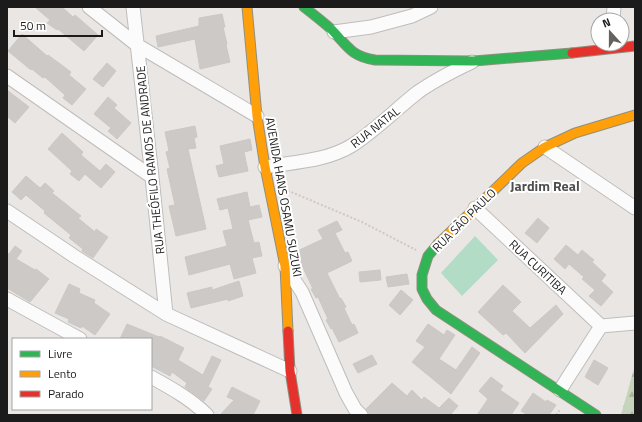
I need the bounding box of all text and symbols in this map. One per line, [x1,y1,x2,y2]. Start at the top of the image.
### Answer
scale bar [14,12,102,38]
north arrow [590,12,630,52]
text: N [600,14,613,31]
text: 50 m [20,16,46,35]
street label: RUA THEÓFILO RAMOS DE ANDRADE [131,64,169,255]
street label: RUA NATAL [346,101,404,152]
street label: AVENIDA HANS OSAMU SUZUKI [261,116,307,278]
district label: Jardim Real [510,175,580,196]
street label: RUA SÃO PAULO [428,184,500,256]
street label: RUA CURITIBA [505,235,571,299]
legend [12,338,152,410]
text: Livre [48,344,72,363]
text: Lento [48,364,77,383]
text: Parado [48,384,84,403]

